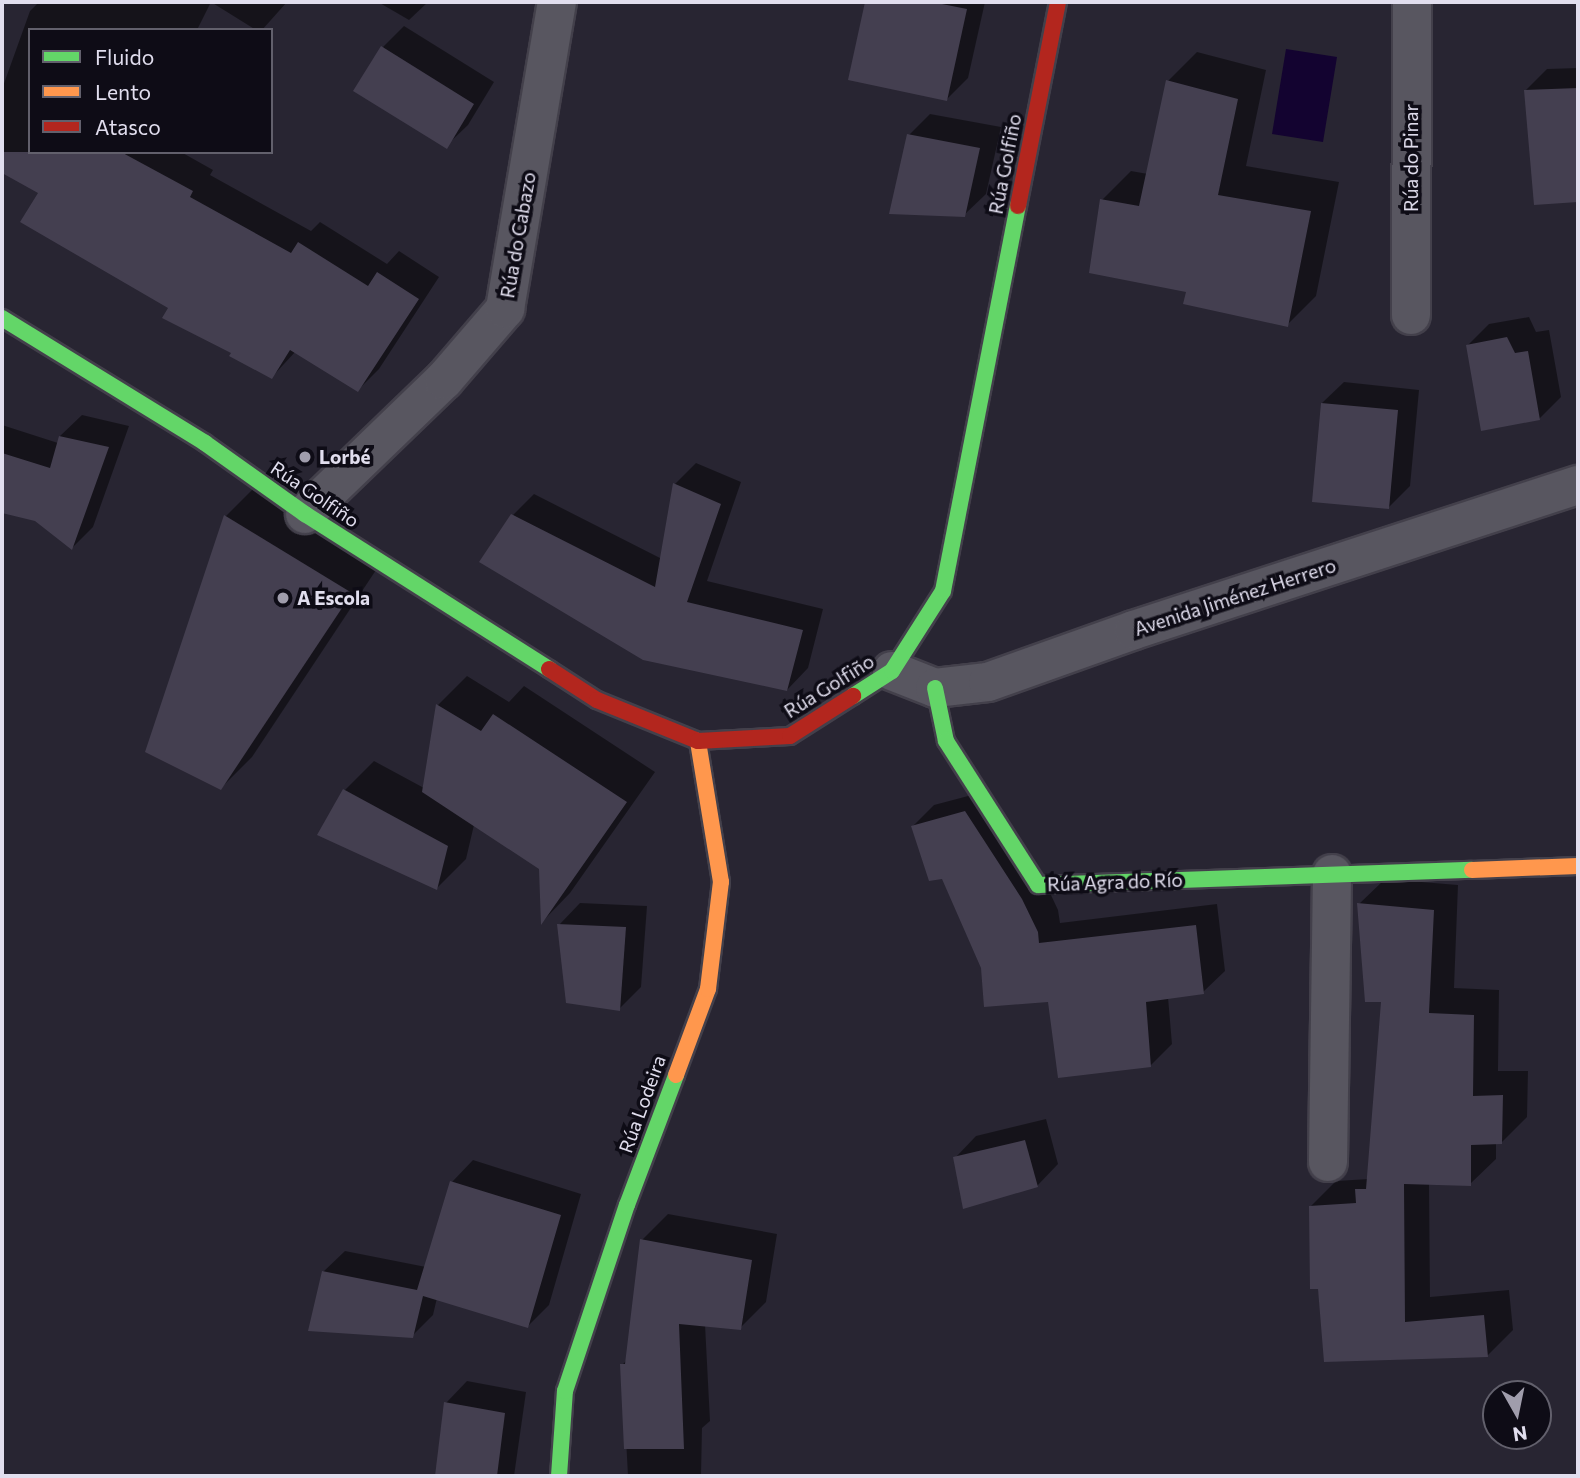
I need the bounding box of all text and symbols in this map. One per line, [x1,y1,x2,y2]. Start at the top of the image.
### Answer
legend [28,28,273,154]
text: Fluido [95,44,154,69]
text: Lento [95,79,151,104]
street label: Rúa do Pinar [1400,104,1422,212]
street label: Rúa Golfiño [984,112,1026,216]
text: Atasco [95,114,161,139]
street label: Rúa do Cabazo [496,170,540,300]
place label: Lorbé [319,446,370,468]
marker: Lorbé [297,449,313,465]
street label: Rúa Golfiño [267,456,363,532]
street label: Avenida Jiménez Herrero [1131,554,1339,640]
place label: A Escola [297,587,370,609]
marker: A Escola [275,590,291,606]
street label: Rúa Golfiño [780,649,878,723]
street label: Rúa Agra do Río [1047,868,1183,896]
street label: Rúa Lodeira [614,1052,670,1156]
north arrow [1482,1380,1552,1450]
text: N [1511,1422,1529,1447]

